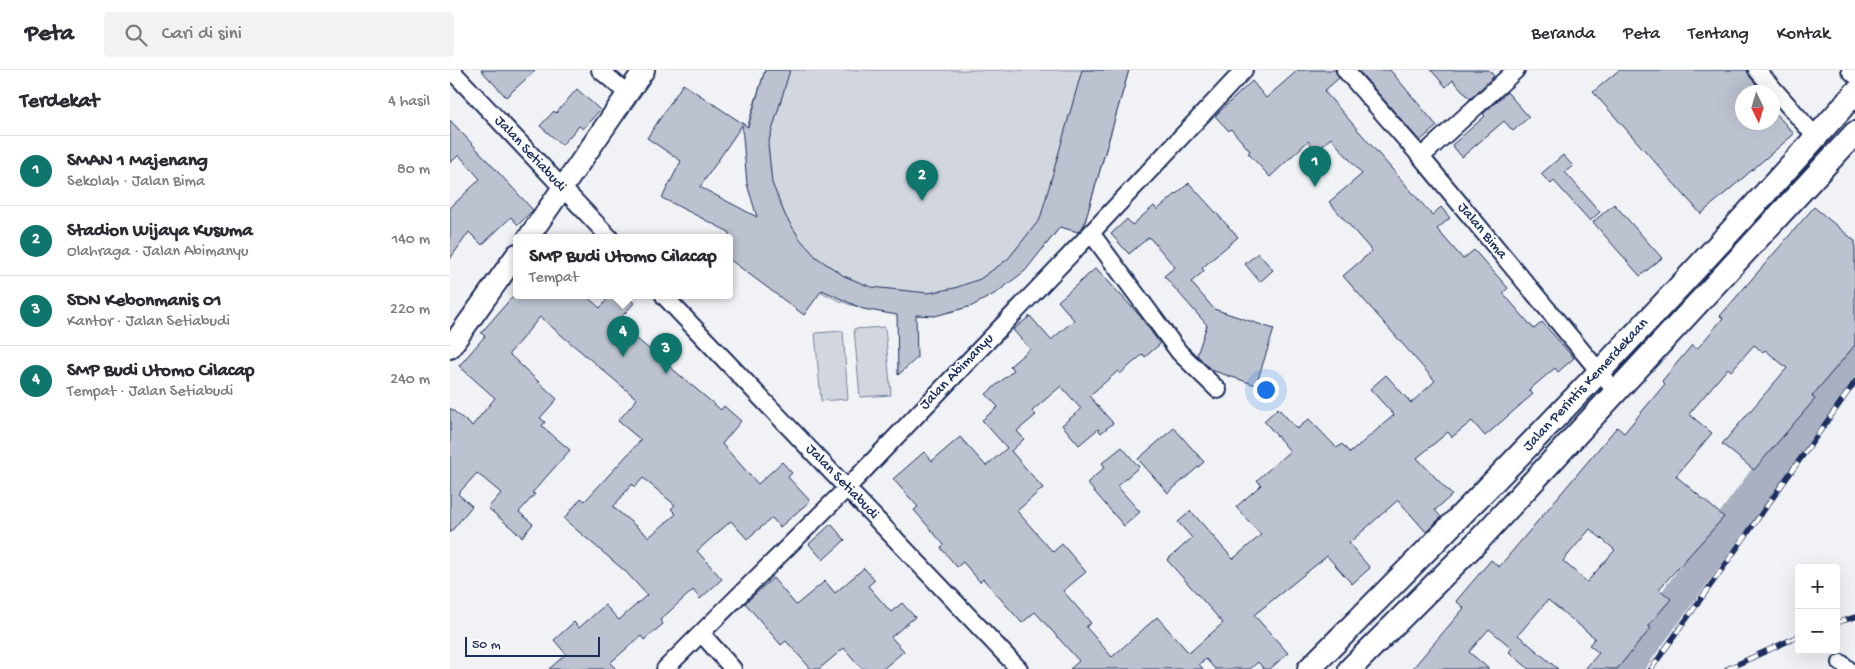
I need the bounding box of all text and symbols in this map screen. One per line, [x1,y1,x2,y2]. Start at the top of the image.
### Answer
search box [104,12,454,57]
text: Peta [25,20,74,49]
icon: search [122,21,150,49]
text: Cari di sini [162,23,242,46]
text: Beranda [1531,24,1595,45]
text: Peta [1623,24,1660,45]
text: Tentang [1688,24,1749,45]
text: Kontak [1777,24,1830,45]
north arrow [1735,85,1780,130]
text: Terdekat [20,90,99,115]
text: 4 hasil [388,93,430,112]
street label: Jalan Setiabudi [490,112,570,196]
pin: 1 [1299,146,1331,187]
text: SMAN 1 Majenang [67,150,208,173]
pin: 2 [906,160,938,201]
text: 1 [33,161,39,180]
text: 80 m [397,161,430,180]
text: Sekolah · Jalan Bima [67,173,205,192]
street label: Jalan Bima [1453,199,1511,264]
text: Stadion Wijaya Kusuma [67,220,253,243]
text: 2 [32,231,40,250]
text: 140 m [392,231,430,250]
popup [513,234,733,299]
text: Olahraga · Jalan Abimanyu [67,243,249,262]
text: SMP Budi Utomo Cilacap [529,246,717,269]
text: Tempat [529,269,578,288]
text: SDN Kebonmanis 01 [67,290,221,313]
text: 3 [32,301,40,320]
text: 220 m [390,301,430,320]
text: Kantor · Jalan Setiabudi [67,313,230,332]
street label: Jalan Perintis Kemerdekaan [1520,315,1652,455]
pin: 4 [607,316,639,357]
street label: Jalan Abimanyu [916,330,998,414]
pin: 3 [650,333,682,374]
text: SMP Budi Utomo Cilacap [67,360,254,383]
text: 4 [32,371,40,390]
text: 240 m [390,371,430,390]
your location [1253,377,1279,403]
text: Tempat · Jalan Setiabudi [67,383,233,402]
street label: Jalan Setiabudi [801,441,883,523]
map controls [1795,564,1840,654]
button: + [1795,564,1840,609]
button: − [1795,609,1840,654]
scale bar [465,634,600,657]
text: 50 m [472,637,501,654]

